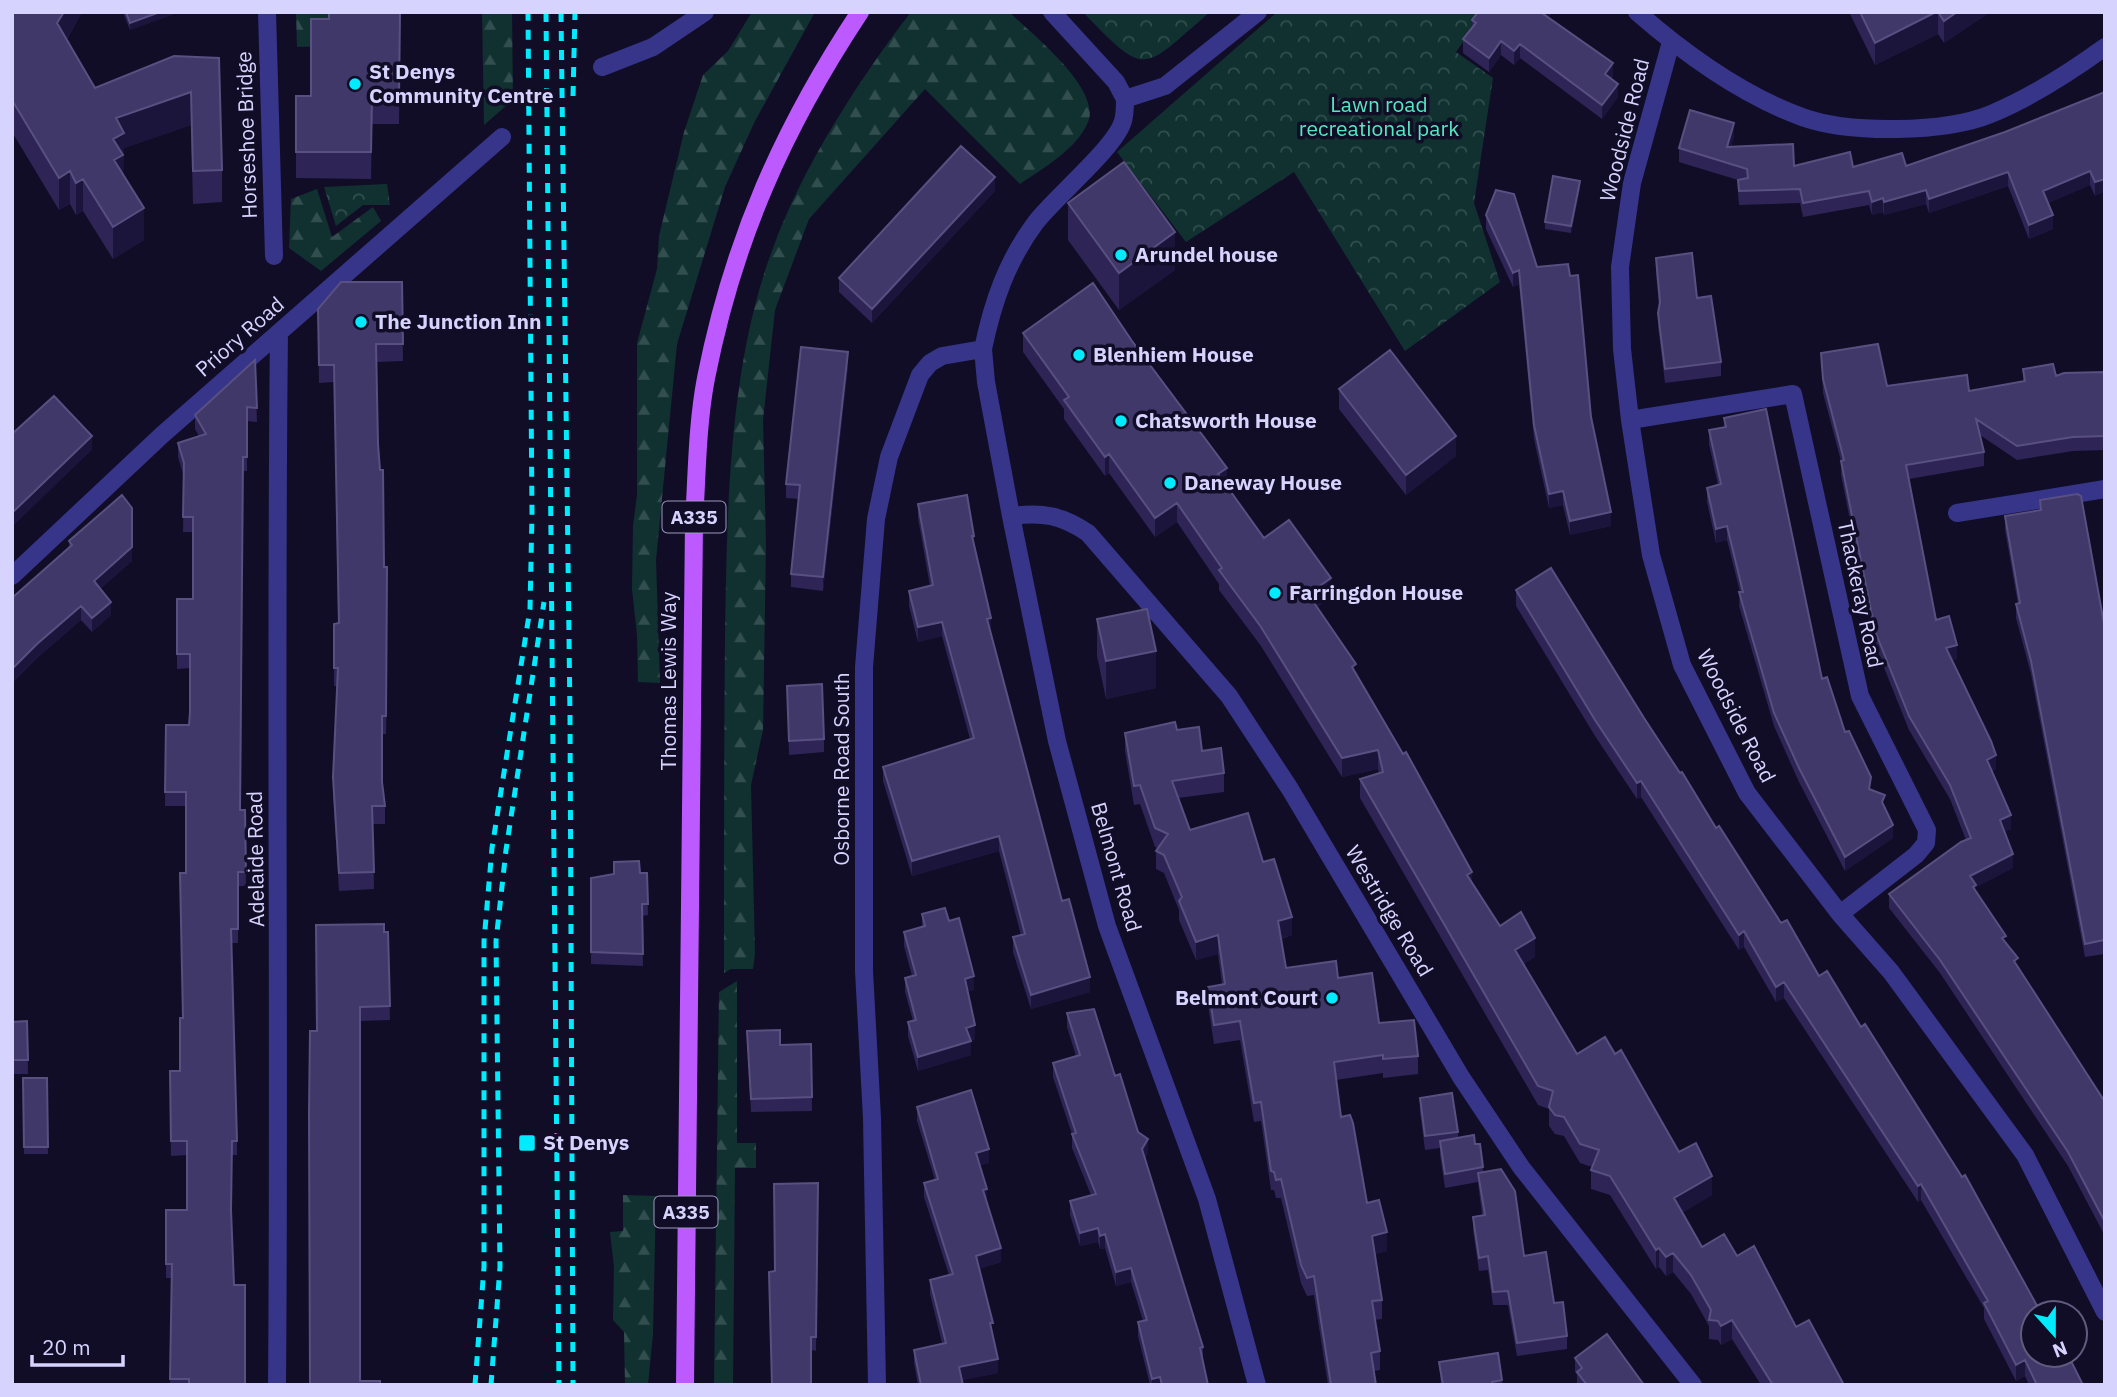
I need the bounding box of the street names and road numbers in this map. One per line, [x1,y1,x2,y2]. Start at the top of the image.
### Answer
street label: Horseshoe Bridge [229,51,263,219]
street label: Woodside Road [1593,55,1655,204]
street label: Priory Road [189,290,290,383]
road number: A335 [662,502,726,532]
street label: Thackeray Road [1832,517,1890,670]
street label: Thomas Lewis Way [654,591,682,770]
street label: Woodside Road [1691,644,1783,787]
street label: Osborne Road South [827,672,855,866]
street label: Adelaide Road [240,791,270,927]
street label: Belmont Road [1085,799,1149,935]
street label: Westridge Road [1340,840,1440,981]
road number: A335 [654,1196,718,1228]

